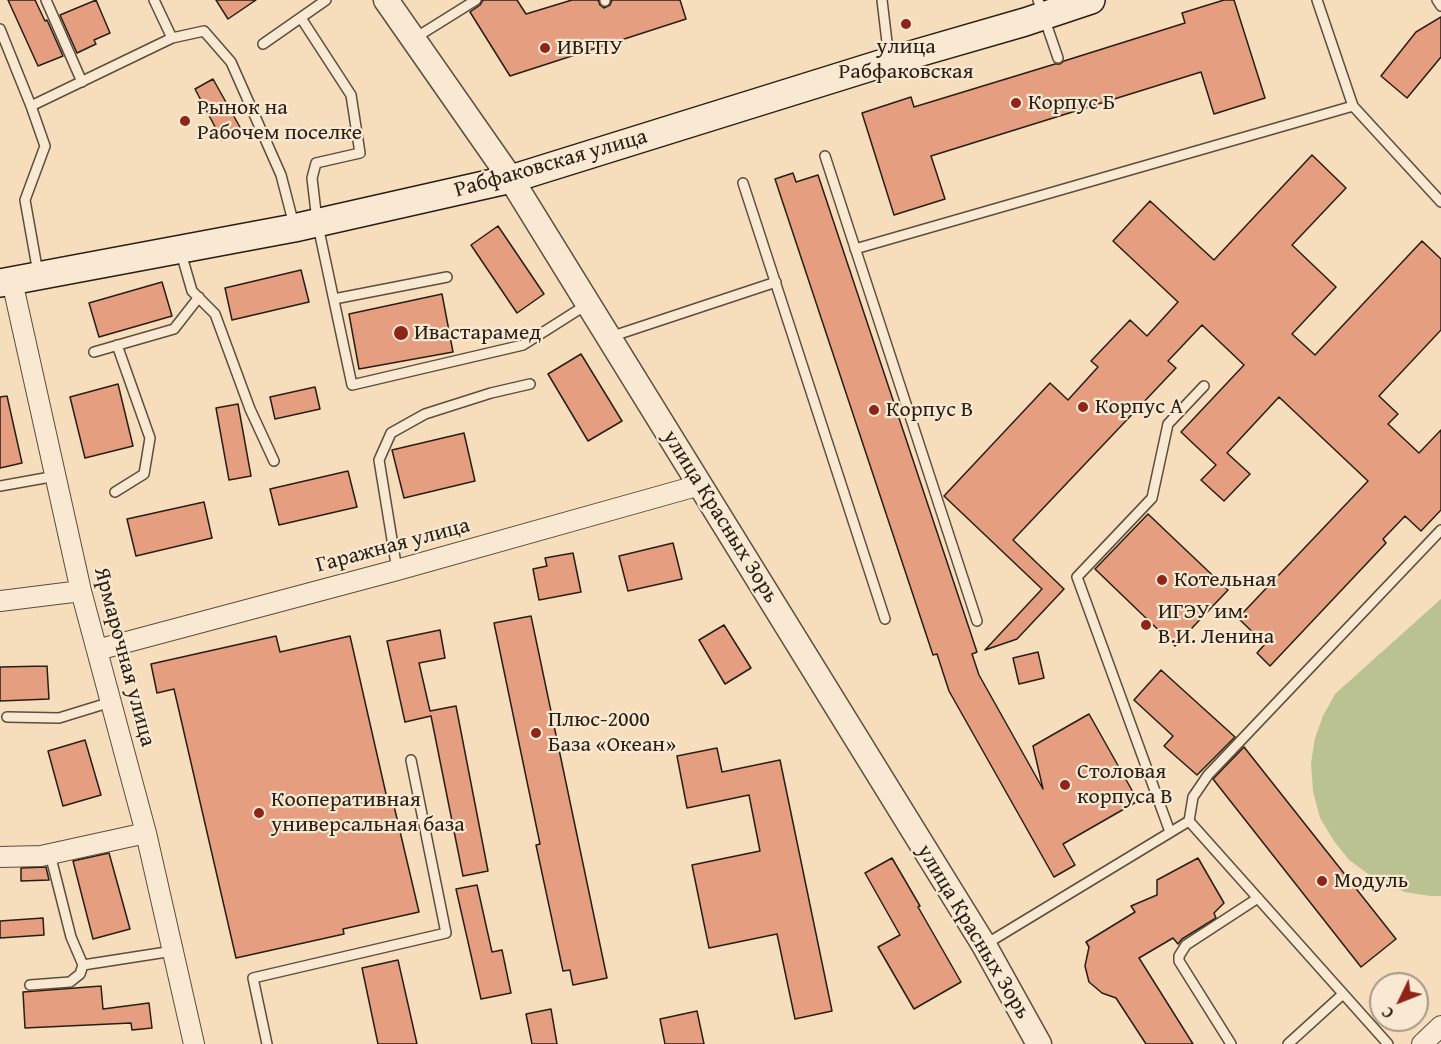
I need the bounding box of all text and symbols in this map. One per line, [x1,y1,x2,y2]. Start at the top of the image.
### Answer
marker: улица Рабфаковская [899,17,913,31]
place label: улица Рабфаковская [838,34,974,86]
place label: ИВГПУ [557,35,623,61]
marker: ИВГПУ [538,41,552,55]
place label: Корпус Б [1028,90,1115,116]
place label: Рынок на Рабочем поселке [197,95,362,146]
marker: Корпус Б [1009,96,1023,110]
marker: Рынок на Рабочем поселке [178,114,192,128]
street label: Рабфаковская улица [452,124,650,204]
place label: Ивастарамед [414,320,541,346]
marker: Ивастарамед [392,324,410,342]
place label: Корпус А [1095,394,1183,420]
place label: Корпус В [886,397,973,423]
marker: Корпус А [1076,400,1090,414]
marker: Корпус В [867,403,881,417]
street label: улица Красных Зорь [656,426,784,608]
street label: Гаражная улица [313,513,473,579]
street label: Ярмарочная улица [87,565,161,749]
place label: Котельная [1174,567,1277,593]
marker: Котельная [1155,573,1169,587]
place label: ИГЭУ им. В.И. Ленина [1158,599,1274,650]
marker: ИГЭУ им. В.И. Ленина [1139,618,1153,632]
place label: Плюс-2000 База «Океан» [548,707,676,758]
marker: Плюс-2000 База «Океан» [529,726,543,740]
place label: Столовая корпуса В [1077,759,1173,810]
marker: Столовая корпуса В [1058,778,1072,792]
place label: Кооперативная универсальная база [271,787,465,838]
marker: Кооперативная универсальная база [252,806,266,820]
street label: улица Красных Зорь [910,840,1036,1024]
place label: Модуль [1334,868,1408,894]
marker: Модуль [1315,874,1329,888]
north arrow [1369,972,1429,1032]
text: С [1375,1001,1399,1024]

